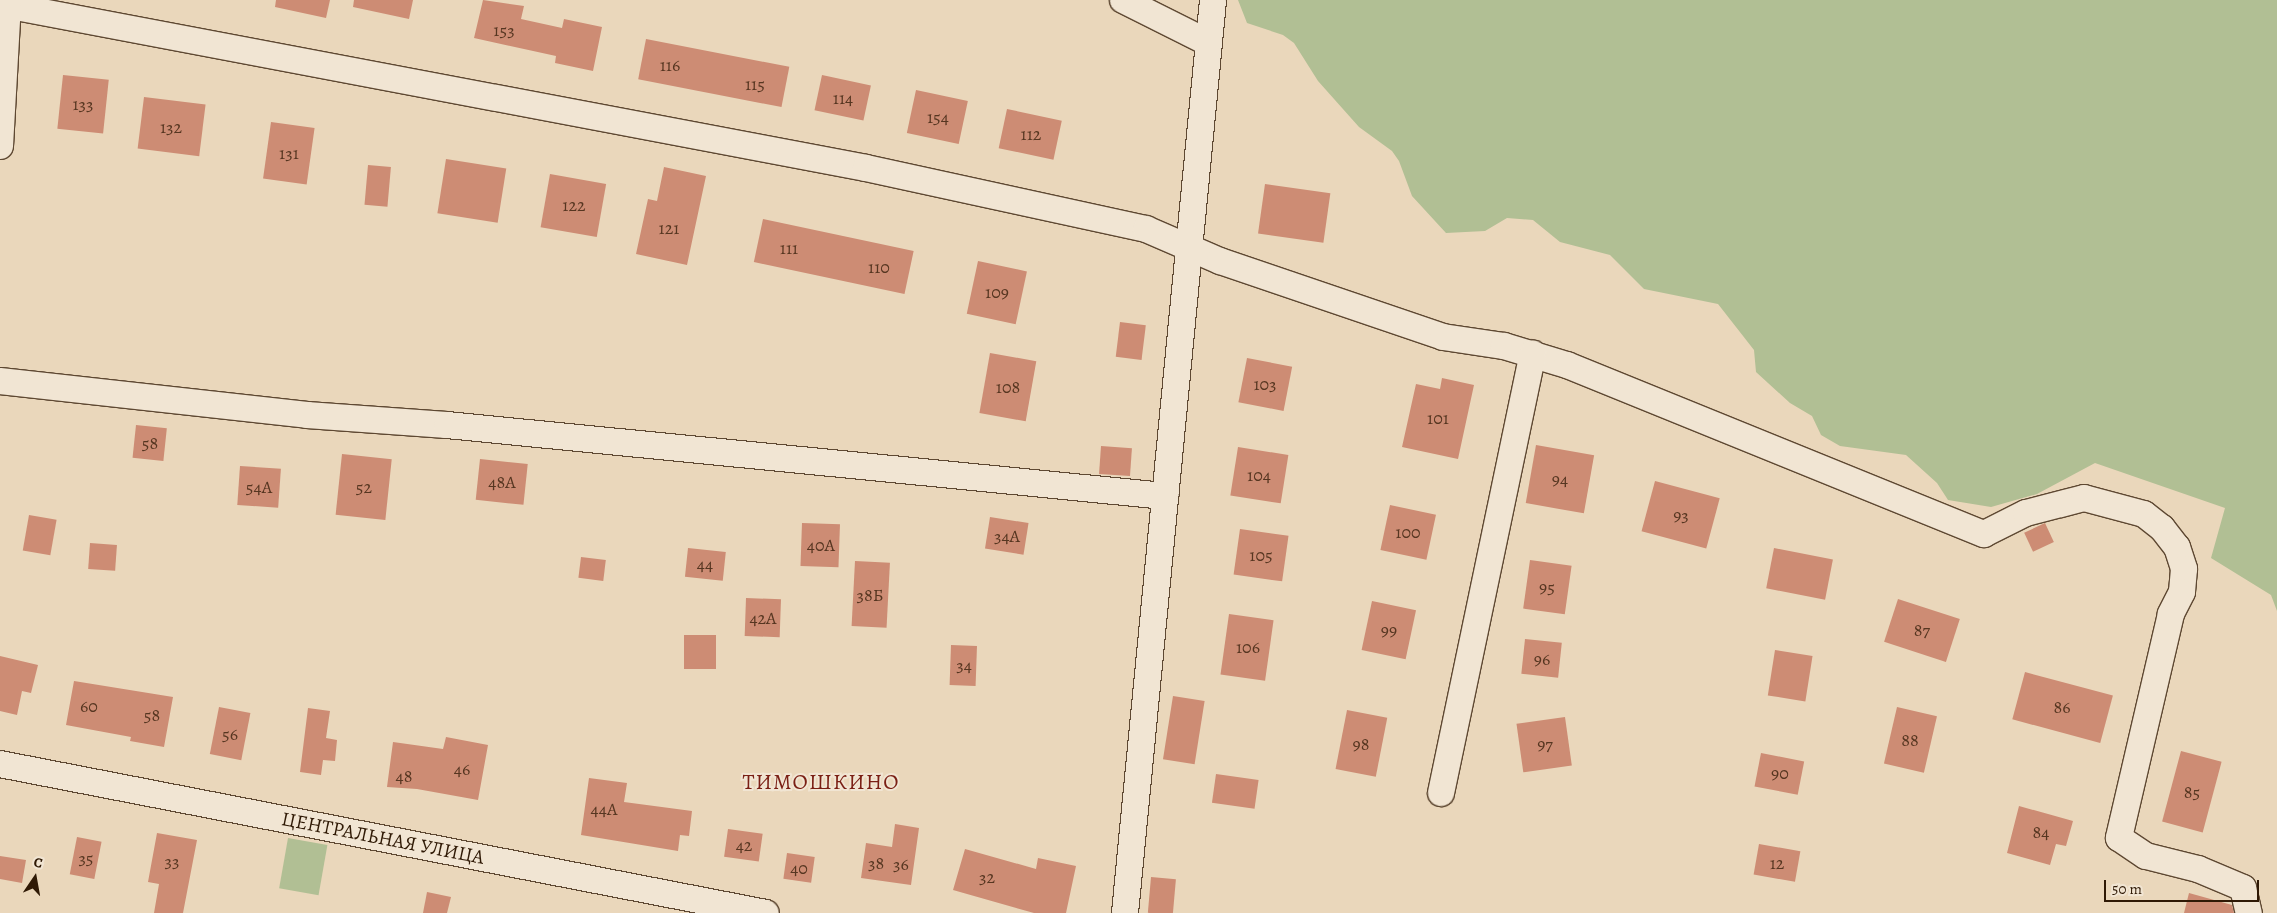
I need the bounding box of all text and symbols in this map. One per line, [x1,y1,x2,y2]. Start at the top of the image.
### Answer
house number: 153 [493,19,515,41]
house number: 116 [660,54,680,76]
house number: 115 [745,73,765,95]
house number: 114 [833,87,853,109]
house number: 133 [72,93,94,115]
house number: 154 [927,106,949,128]
house number: 132 [160,116,182,138]
house number: 112 [1021,123,1041,145]
house number: 131 [279,142,299,164]
house number: 122 [562,194,586,216]
house number: 121 [659,217,679,239]
house number: 111 [780,237,798,259]
house number: 110 [868,256,890,278]
house number: 109 [985,281,1009,303]
house number: 103 [1253,373,1277,395]
house number: 108 [996,376,1020,398]
house number: 101 [1427,407,1449,429]
house number: 58 [142,432,158,454]
house number: 104 [1247,464,1271,486]
house number: 94 [1552,468,1568,490]
house number: 48А [488,471,516,493]
house number: 54А [246,476,272,498]
house number: 52 [356,476,372,498]
house number: 93 [1673,504,1689,526]
house number: 100 [1395,521,1421,543]
house number: 34А [994,525,1020,547]
house number: 40А [807,534,835,556]
house number: 105 [1249,544,1273,566]
house number: 44 [697,553,713,575]
house number: 95 [1539,576,1555,598]
house number: 38Б [857,584,883,606]
house number: 42А [749,607,777,629]
house number: 99 [1381,619,1397,641]
house number: 87 [1914,619,1930,641]
house number: 106 [1236,636,1260,658]
house number: 96 [1534,648,1550,670]
house number: 34 [956,654,972,676]
house number: 60 [80,695,98,717]
house number: 86 [2053,696,2071,718]
house number: 58 [144,704,160,726]
house number: 56 [222,723,238,745]
house number: 88 [1901,729,1919,751]
house number: 98 [1353,733,1369,755]
house number: 97 [1537,733,1553,755]
house number: 46 [454,758,470,780]
house number: 90 [1771,762,1789,784]
house number: 48 [396,765,412,787]
district label: ТИМОШКИНО [741,770,901,796]
house number: 85 [2184,781,2200,803]
house number: 44А [591,798,617,820]
street label: ЦЕНТРАЛЬНАЯ УЛИЦА [280,807,486,869]
house number: 84 [2033,821,2049,843]
house number: 42 [736,834,752,856]
house number: 35 [78,847,94,869]
house number: 33 [165,850,179,872]
house number: 38 [868,852,884,874]
house number: 12 [1770,852,1784,874]
north arrow [10,853,60,903]
text: С [32,853,44,873]
house number: 36 [893,853,909,875]
house number: 40 [790,857,808,879]
house number: 32 [979,866,995,888]
scale bar [2107,870,2262,902]
text: 50 m [2112,879,2142,899]

